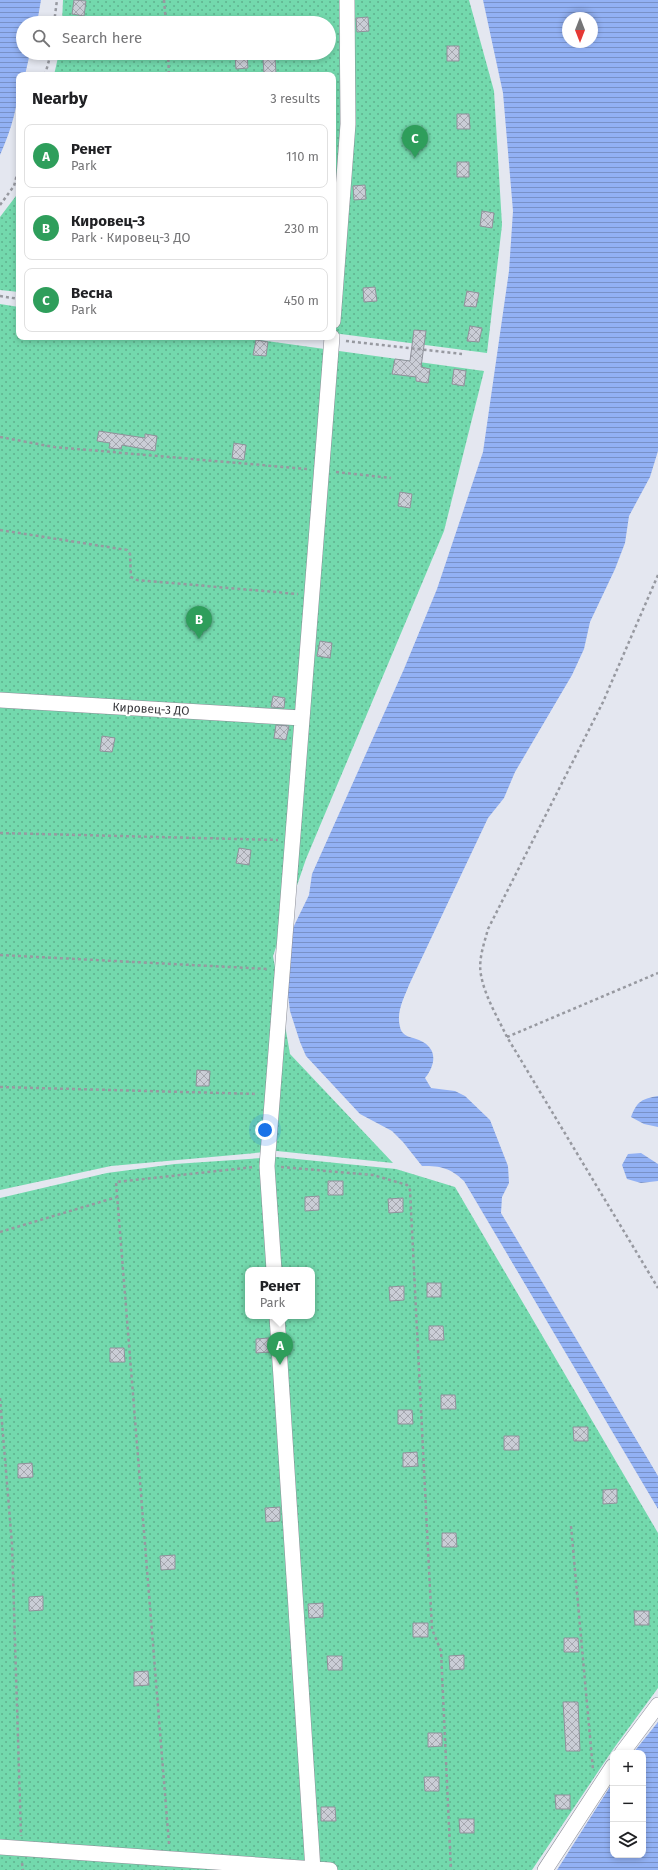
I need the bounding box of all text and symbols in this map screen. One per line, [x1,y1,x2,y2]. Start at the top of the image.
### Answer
north arrow [562,12,598,48]
search box [16,16,336,60]
icon: search [30,27,52,49]
text: Search here [62,29,142,47]
text: Nearby [32,88,87,109]
text: 3 results [270,91,320,106]
pin: C [402,125,428,158]
text: Ренет [71,140,112,158]
text: A [42,149,50,164]
text: 110 m [286,149,319,164]
text: Park [71,158,97,173]
text: Кировец-3 [71,212,145,230]
text: B [42,221,50,236]
text: 230 m [284,221,319,236]
text: Park · Кировец-3 ДО [71,230,190,245]
text: Весна [71,284,113,302]
text: C [42,293,50,308]
text: 450 m [284,293,319,308]
text: Park [71,302,97,317]
pin: B [186,606,212,639]
street label: Кировец-3 ДО [112,700,190,718]
your location [255,1120,275,1140]
popup [245,1267,315,1319]
text: Ренет [260,1277,300,1295]
text: Park [260,1295,285,1310]
pin: A [267,1332,293,1365]
map controls [610,1750,646,1858]
button: + [610,1750,646,1786]
button: − [610,1786,646,1822]
button: layers [610,1822,646,1858]

